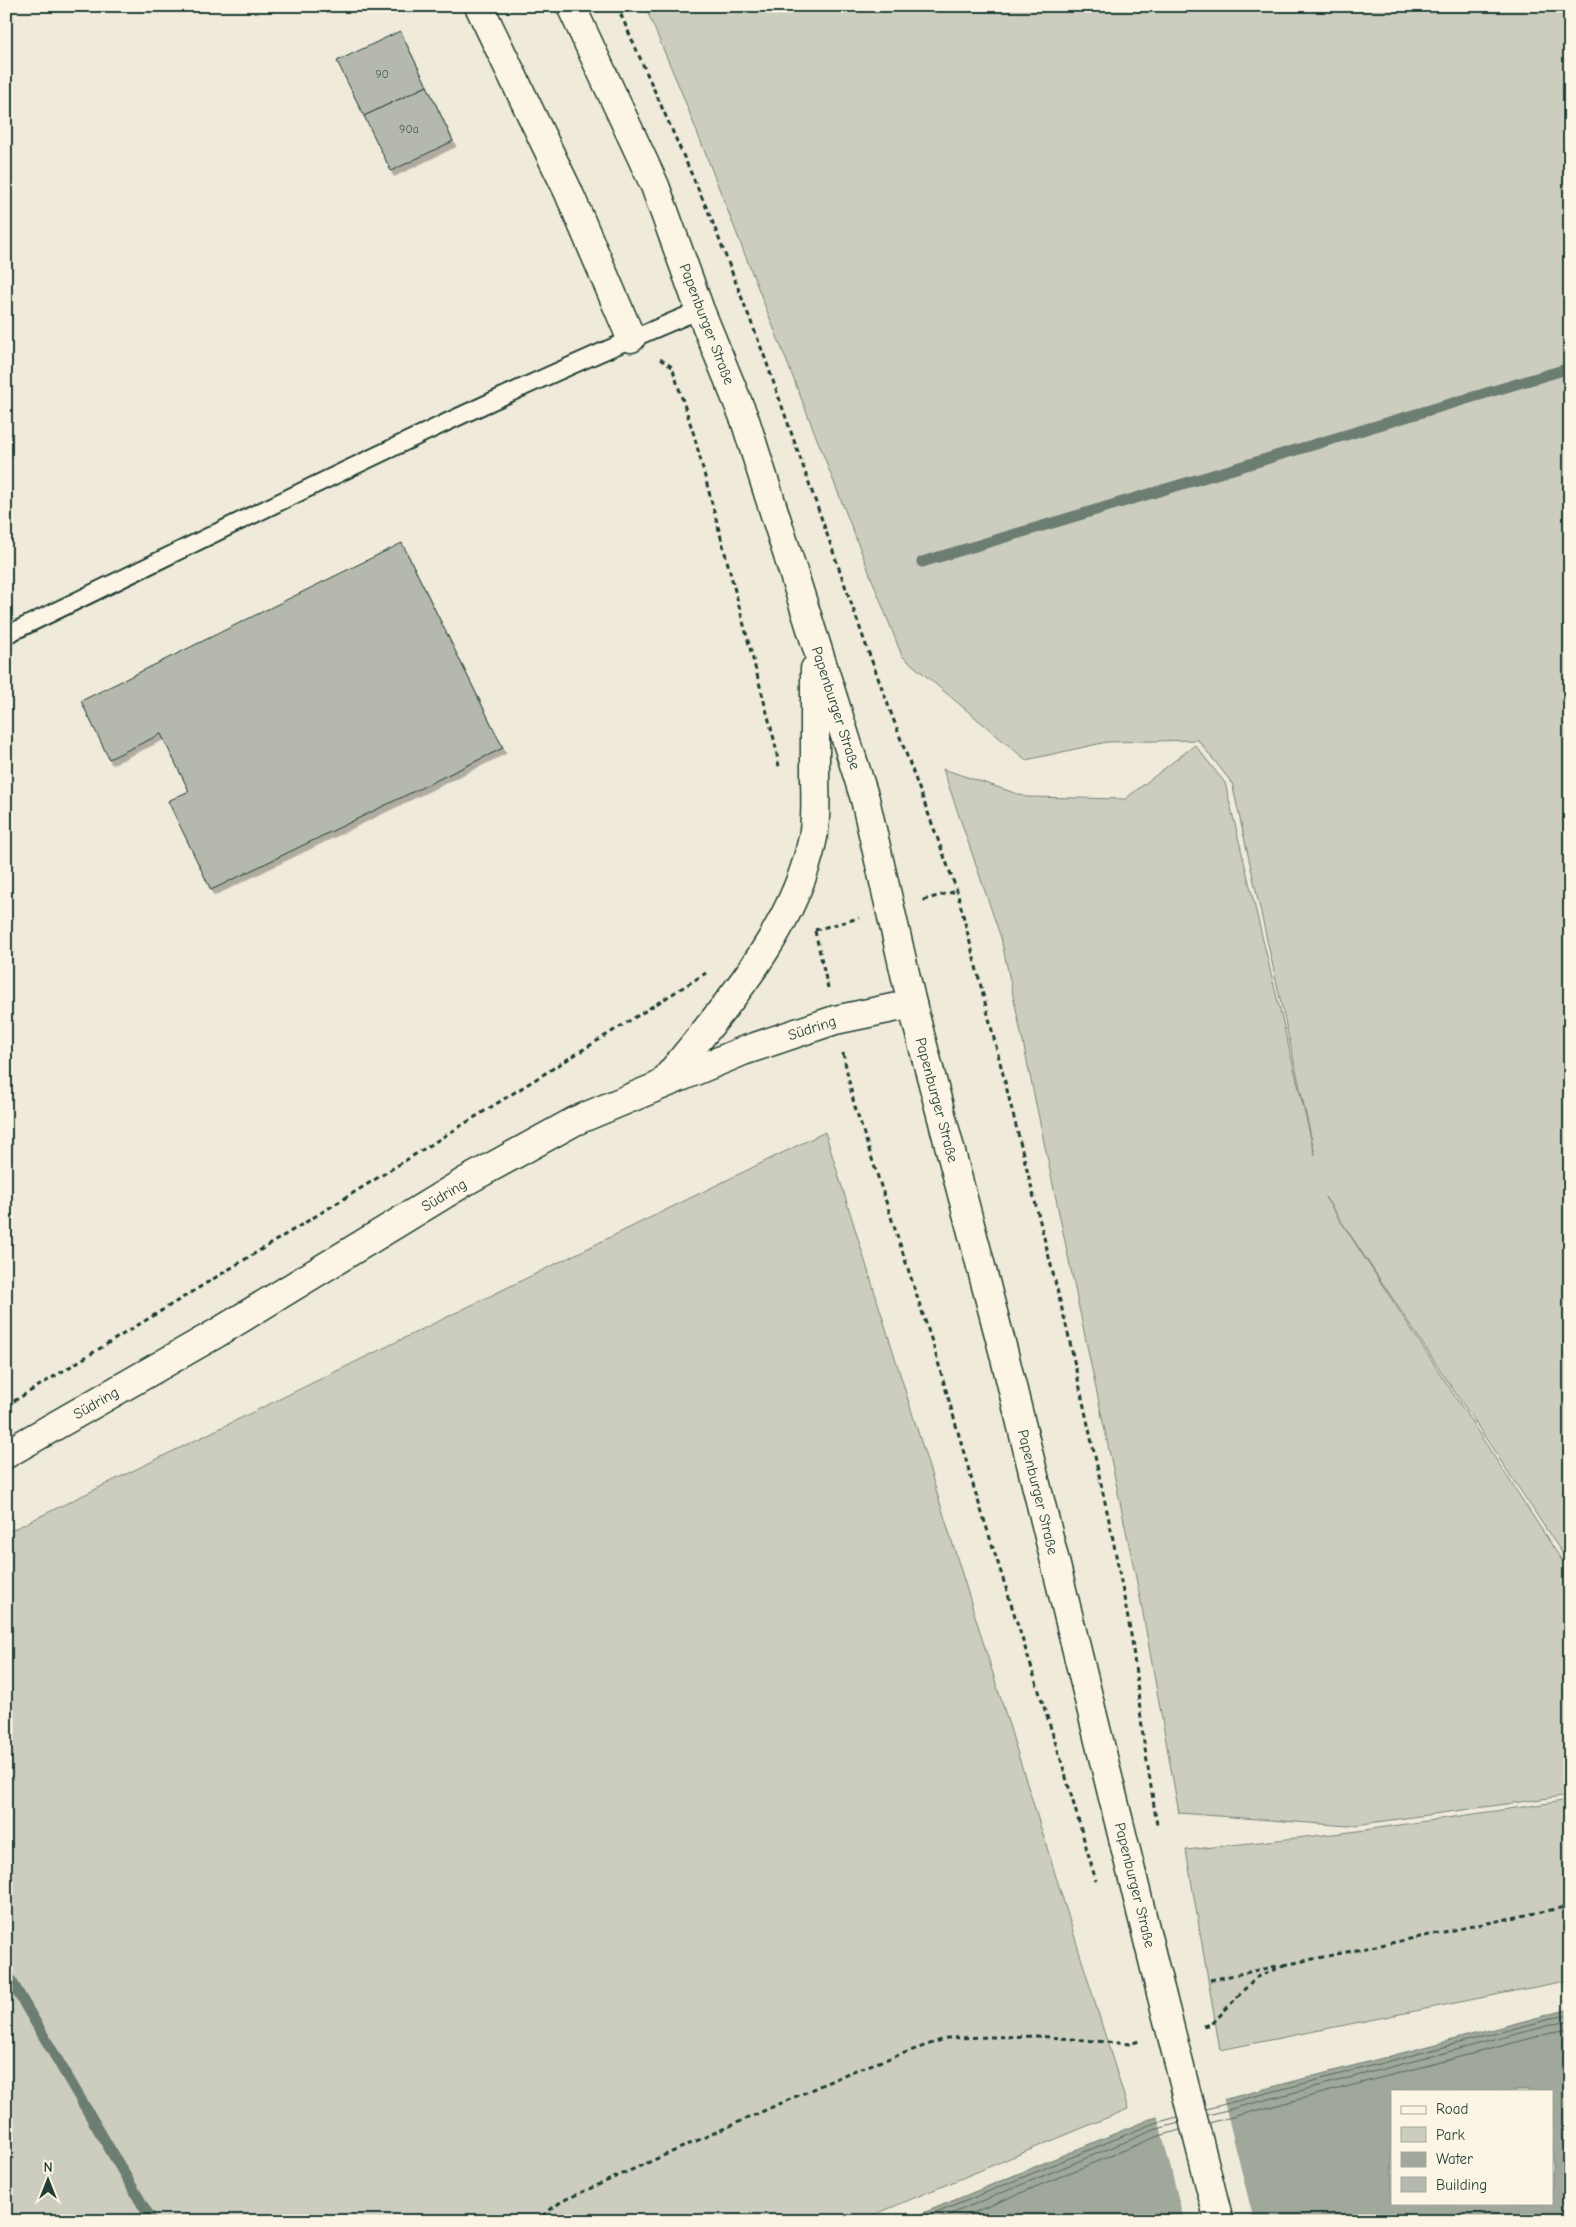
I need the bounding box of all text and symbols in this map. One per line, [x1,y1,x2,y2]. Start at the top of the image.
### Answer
house number: 90 [375,67,389,81]
house number: 90a [399,122,419,136]
street label: Papenburger Straße [676,261,739,388]
street label: Papenburger Straße [808,644,865,772]
street label: Südring [786,1012,838,1044]
street label: Papenburger Straße [912,1036,962,1165]
street label: Südring [418,1175,470,1215]
street label: Südring [70,1383,122,1423]
street label: Papenburger Straße [1014,1428,1062,1557]
street label: Papenburger Straße [1111,1821,1159,1950]
legend [1391,2090,1554,2204]
text: Road [1436,2100,1468,2118]
text: Park [1436,2126,1465,2144]
text: Water [1436,2150,1473,2168]
north arrow [22,2154,72,2204]
text: N [43,2159,53,2176]
text: Building [1436,2176,1487,2194]

